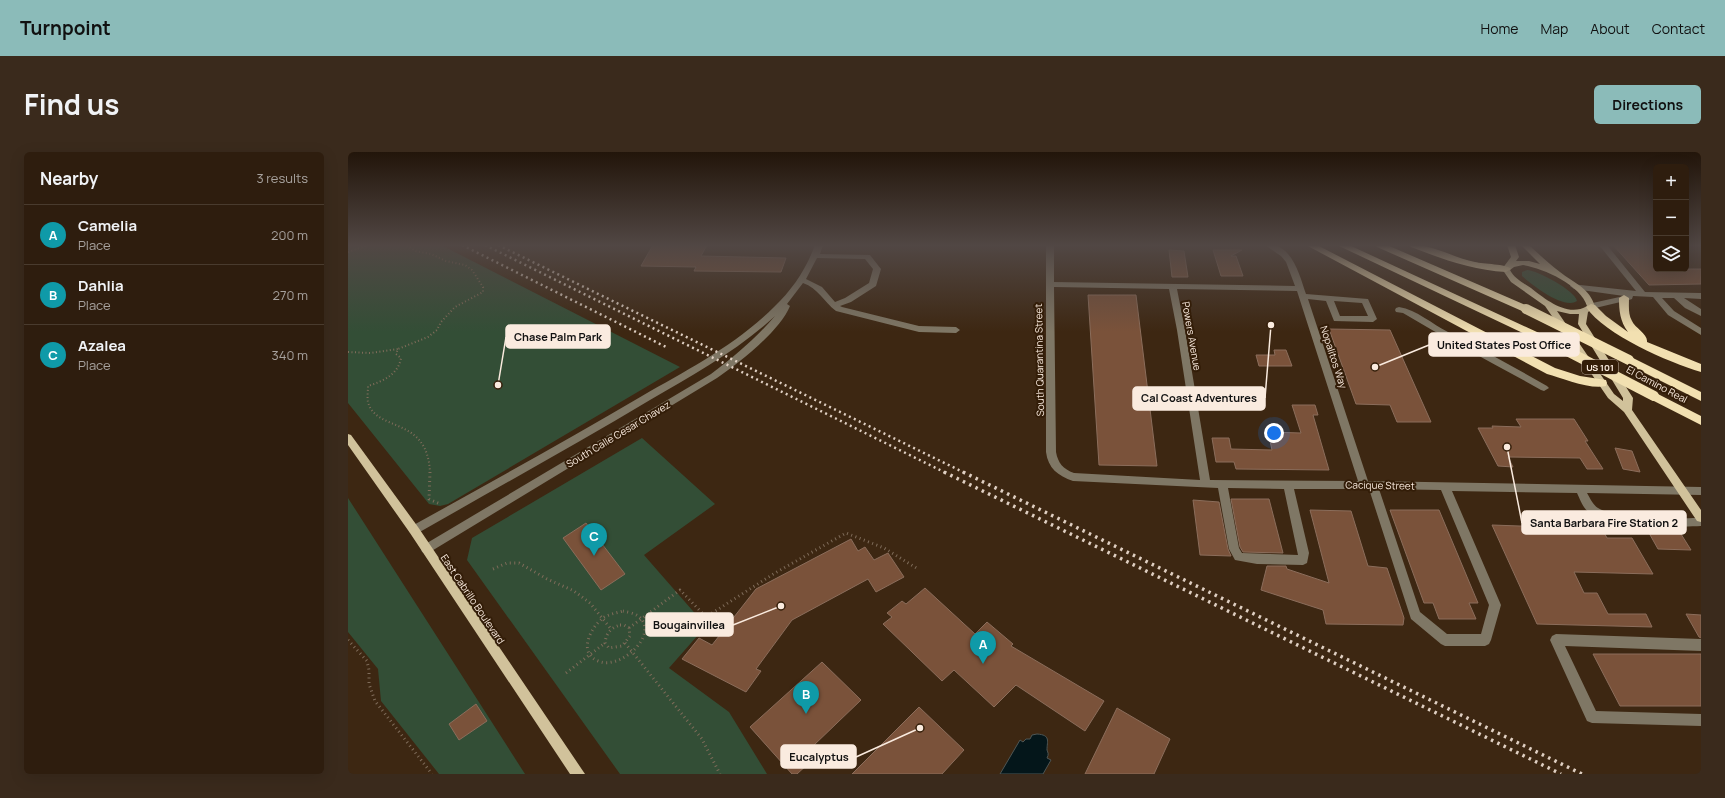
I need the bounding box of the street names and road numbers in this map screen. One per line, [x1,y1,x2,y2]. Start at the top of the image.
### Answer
street label: Powers Avenue [1179,300,1205,372]
street label: South Quarantina Street [1031,303,1047,417]
street label: Nopalitos Way [1317,324,1351,391]
road number: US 101 [1582,360,1618,374]
street label: El Camino Real [1624,362,1690,406]
street label: South Calle Cesar Chavez [563,397,673,471]
street label: Cacique Street [1345,477,1415,493]
street label: East Cabrillo Boulevard [438,551,508,647]

